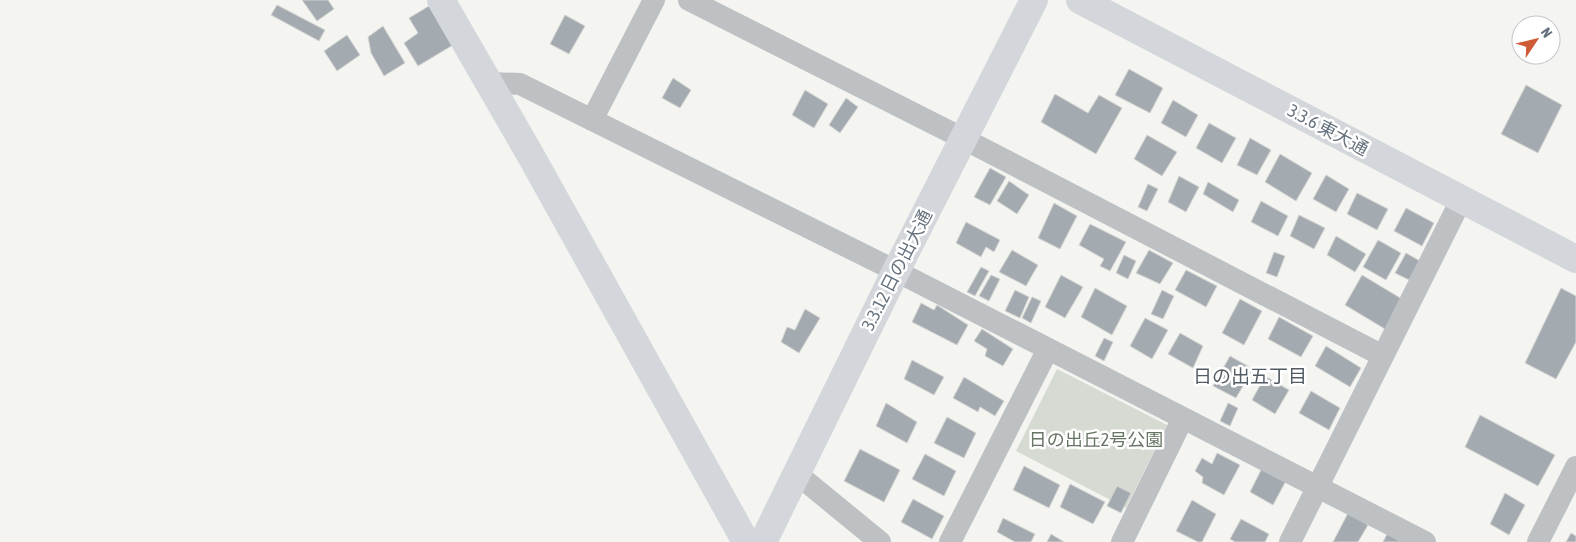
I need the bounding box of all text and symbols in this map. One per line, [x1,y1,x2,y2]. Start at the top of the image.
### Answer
north arrow [1511,15,1561,65]
text: N [1538,25,1556,41]
street label: 3.3.6 東大通 [1284,100,1372,160]
street label: 3.3.12 日の出大通 [857,206,936,334]
district label: 日の出五丁目 [1193,365,1307,387]
park label: 日の出丘2号公園 [1029,429,1163,450]

